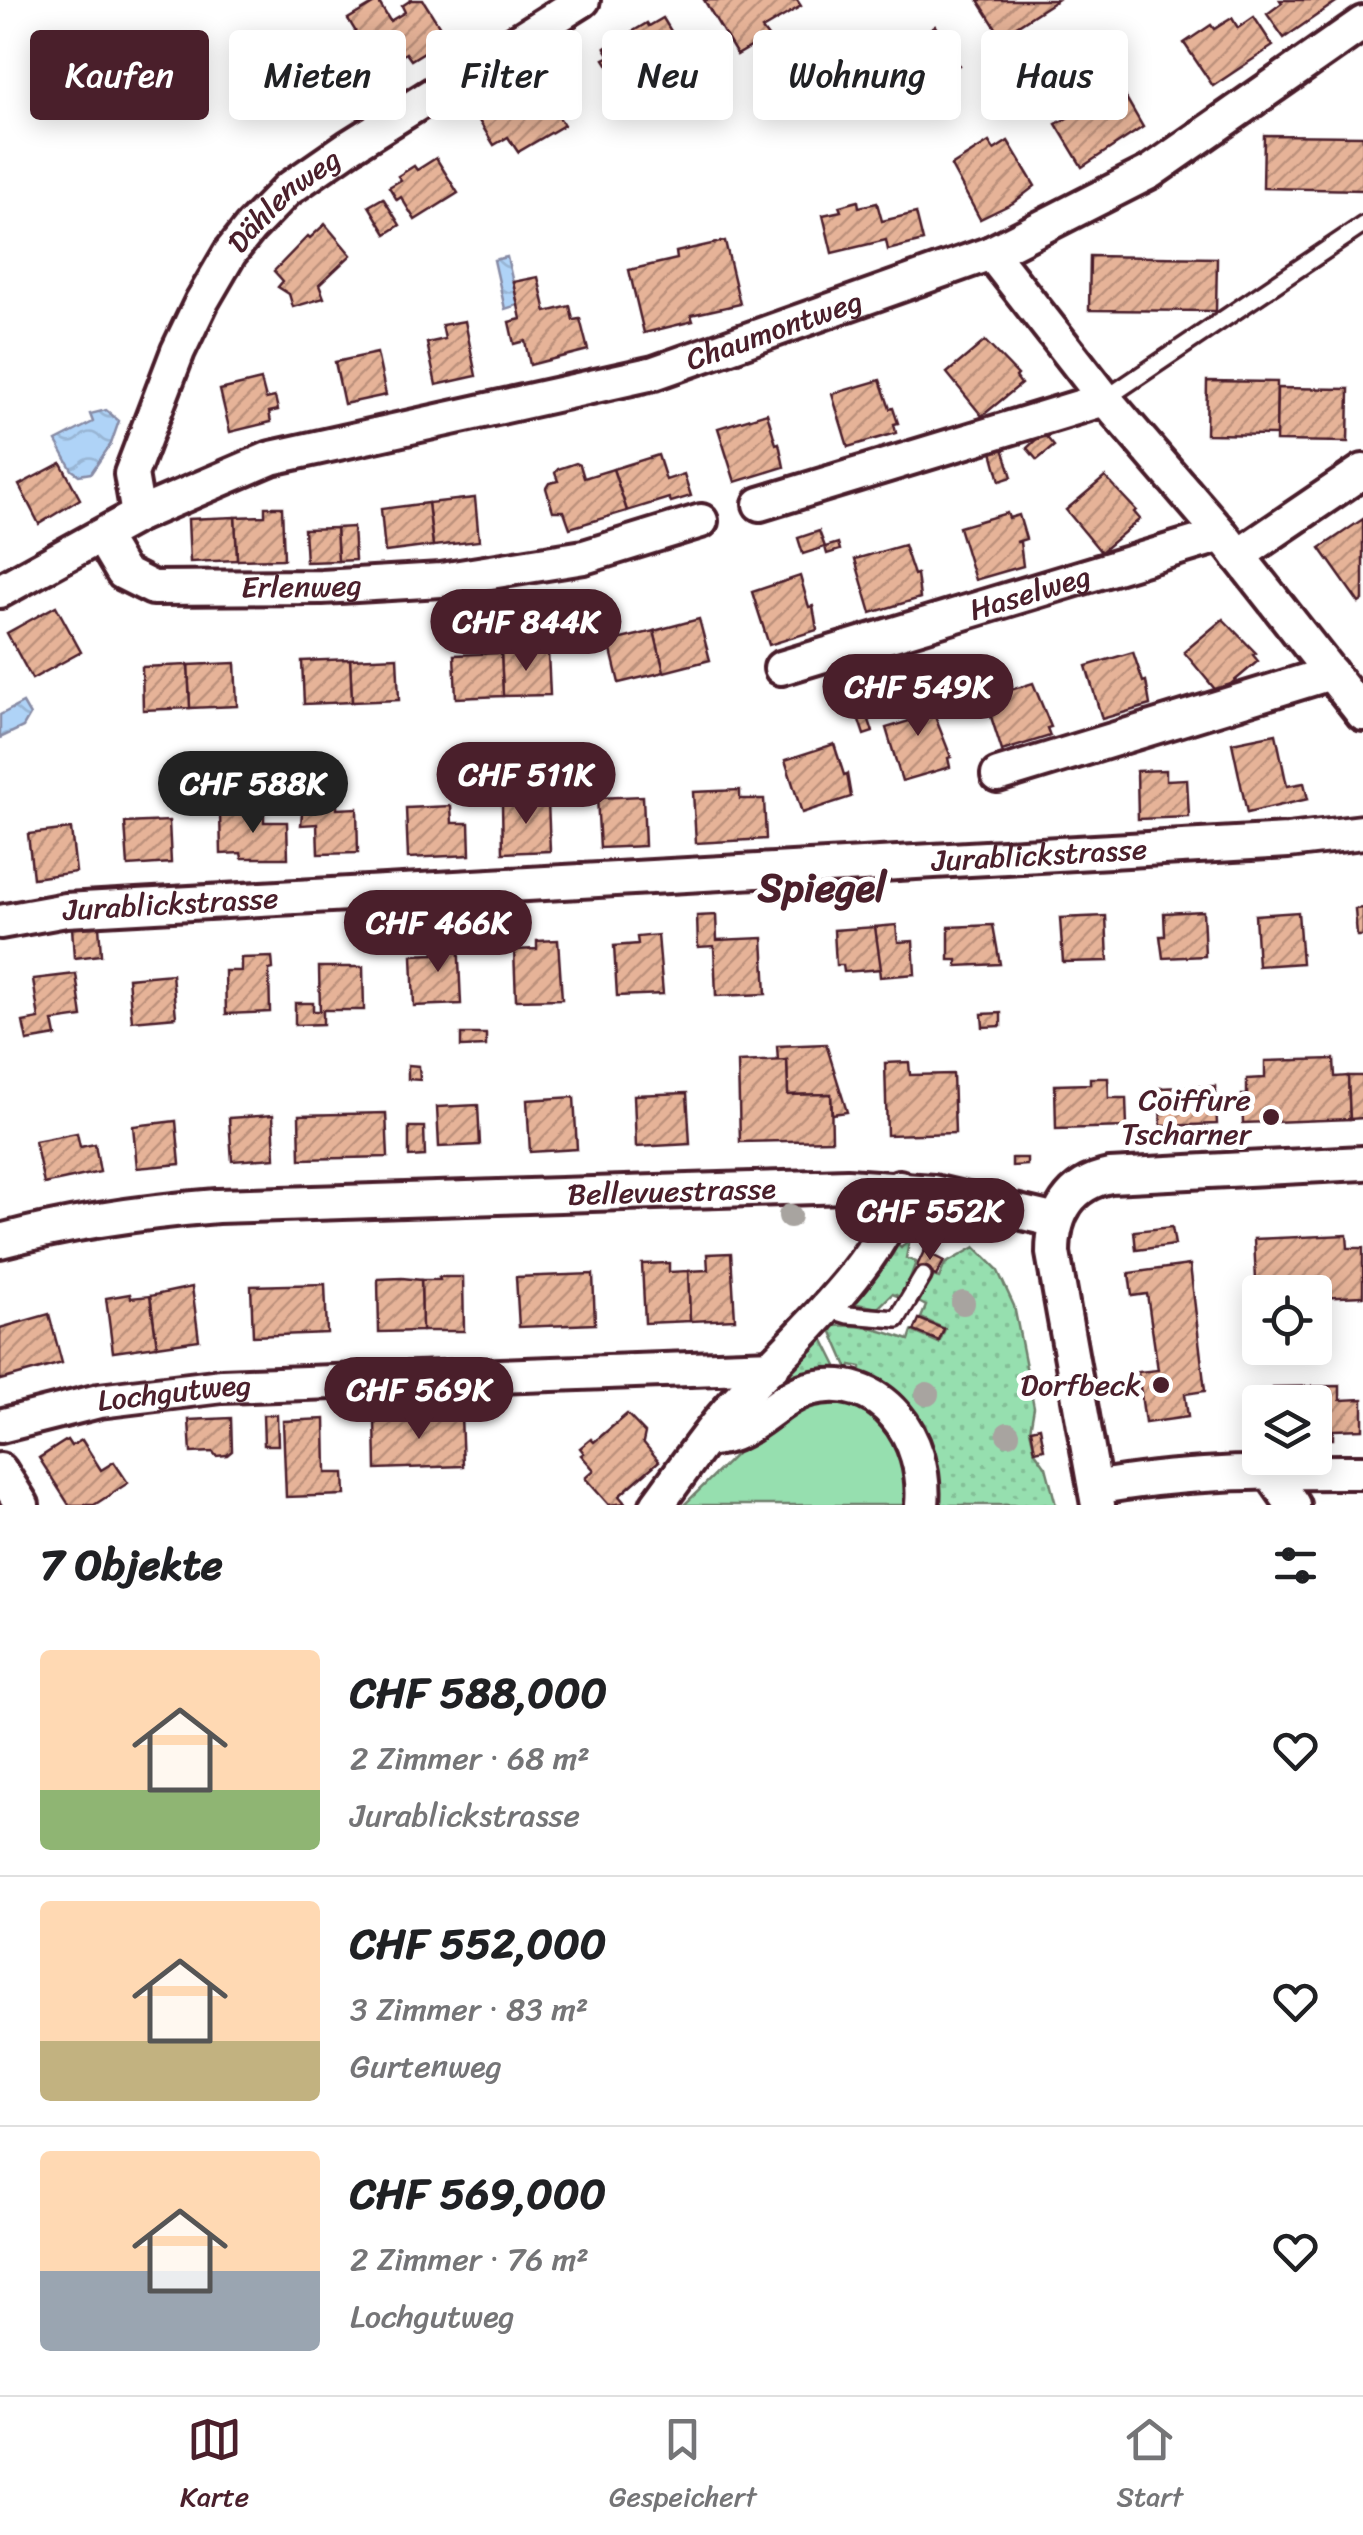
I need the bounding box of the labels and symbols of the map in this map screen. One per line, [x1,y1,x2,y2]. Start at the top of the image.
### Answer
street label: Dählenweg [212,133,352,266]
street label: Chaumontweg [678,274,870,387]
street label: Haselweg [963,549,1097,637]
street label: Erlenweg [241,558,363,614]
pin: CHF 844K [423,589,629,674]
pin: CHF 549K [815,654,1021,739]
pin: CHF 511K [423,742,629,827]
pin: CHF 588K [150,751,356,836]
street label: Jurablickstrasse [929,822,1149,888]
district label: Spiegel [757,852,888,923]
street label: Jurablickstrasse [61,871,280,937]
pin: CHF 466K [335,890,541,975]
place label: Coiffure Tscharner [1121,1073,1253,1161]
marker: Coiffure Tscharner [1260,1106,1282,1128]
street label: Bellevuestrasse [566,1161,777,1222]
pin: CHF 552K [827,1178,1033,1263]
pin: CHF 569K [316,1357,522,1442]
street label: Lochgutweg [94,1358,252,1428]
place label: Dorfbeck [1020,1358,1141,1412]
marker: Dorfbeck [1150,1374,1172,1396]

